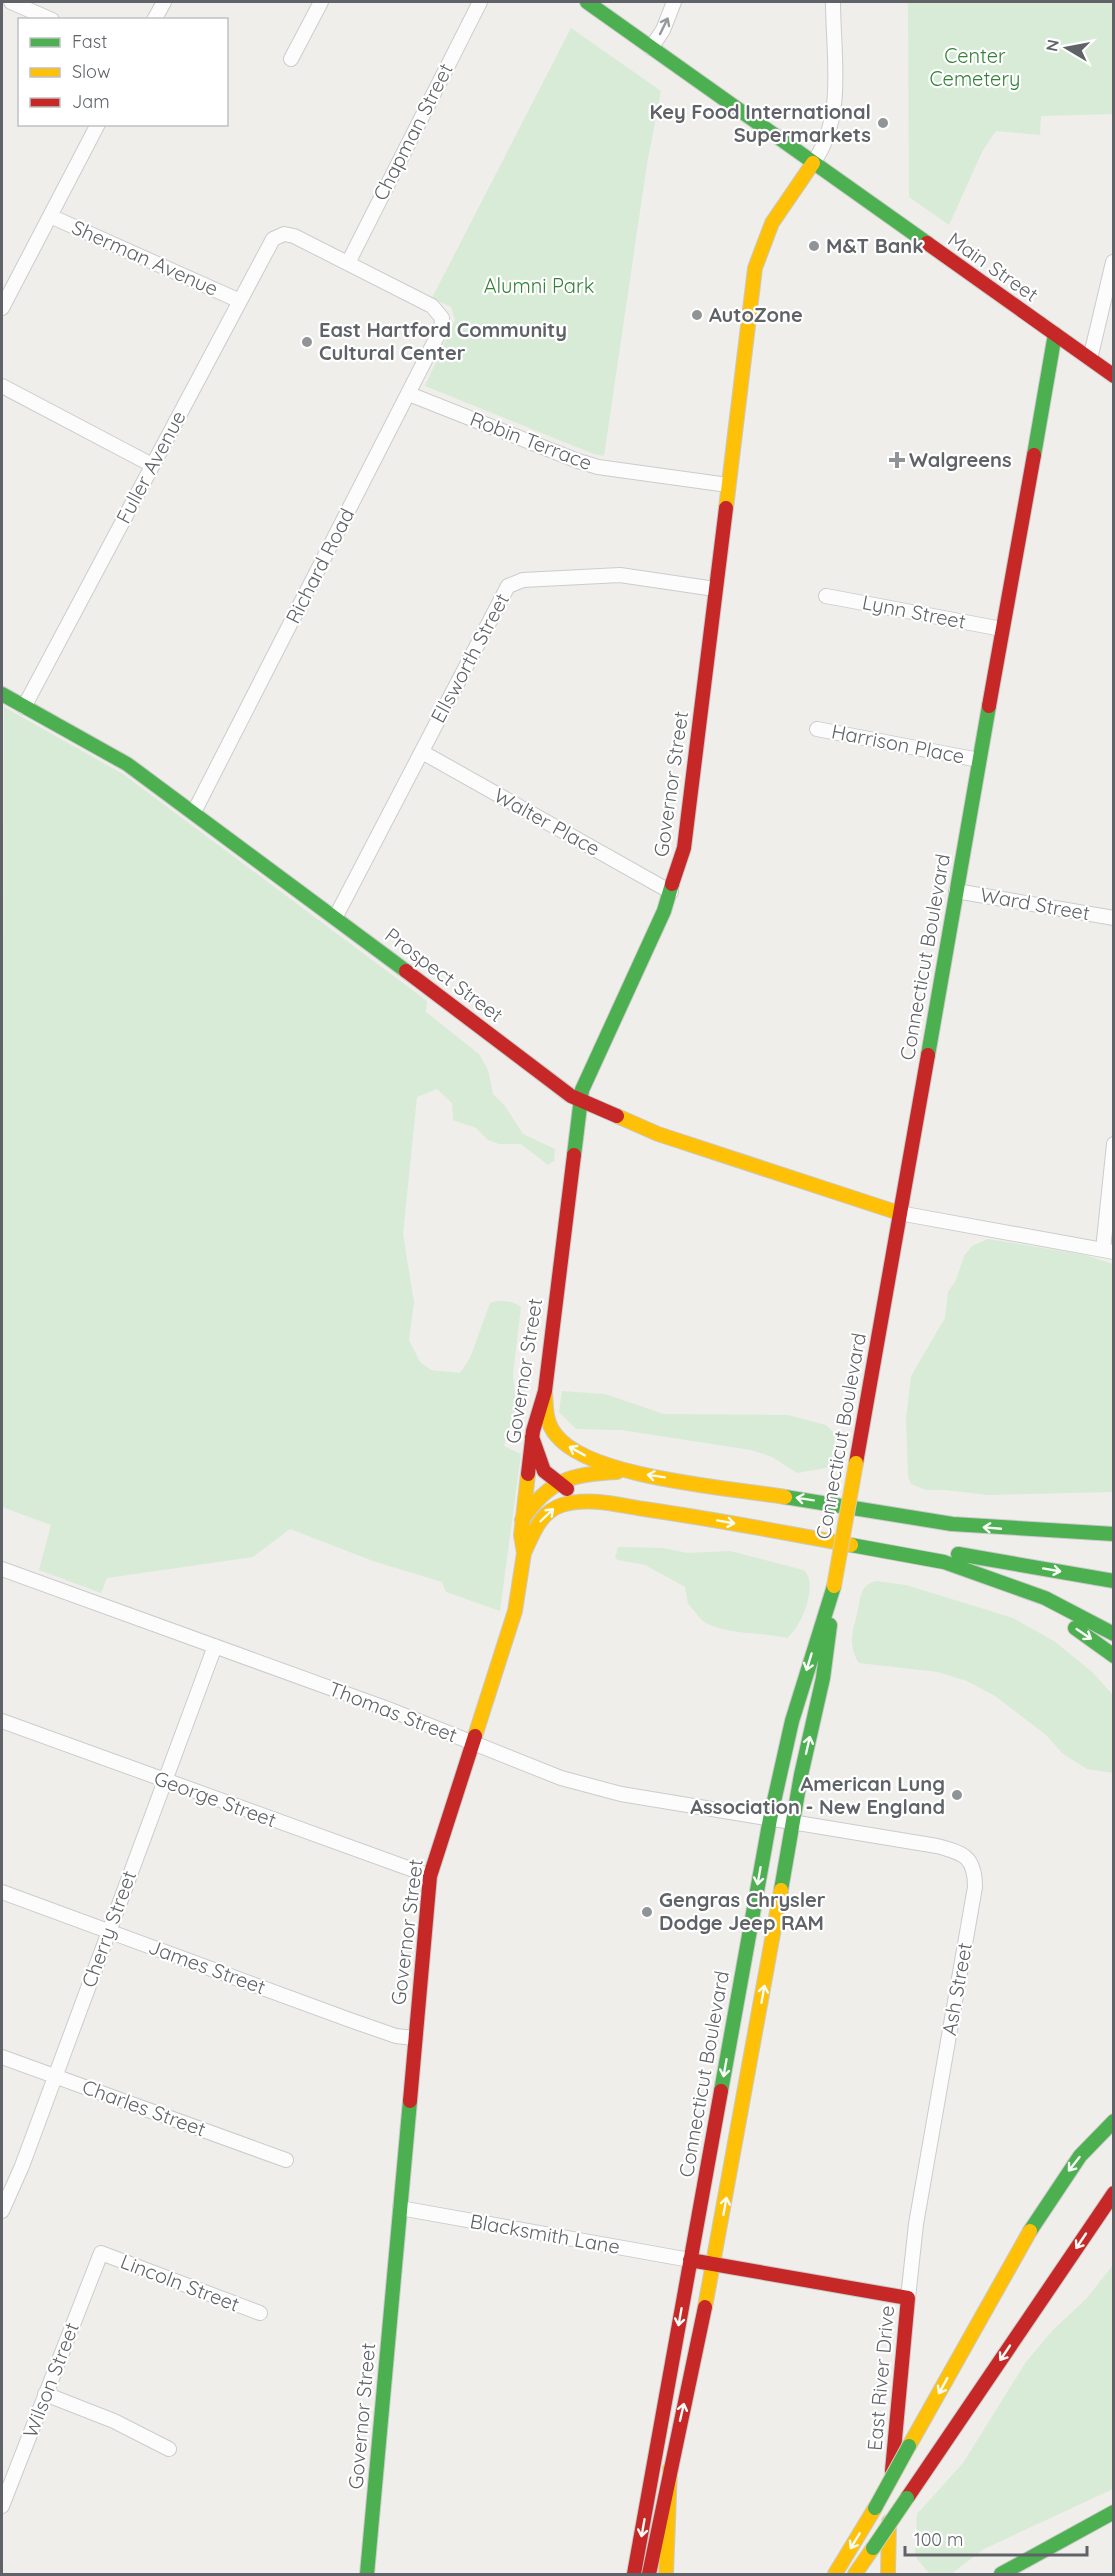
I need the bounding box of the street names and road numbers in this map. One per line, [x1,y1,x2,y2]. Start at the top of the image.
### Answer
street label: Chapman Street [367,59,458,205]
street label: Sherman Avenue [68,214,222,301]
street label: Main Street [943,226,1043,307]
street label: Fuller Avenue [110,406,191,527]
street label: Robin Terrace [467,406,596,475]
street label: Richard Road [280,504,359,628]
street label: Ellsworth Street [425,589,514,727]
street label: Lynn Street [860,589,968,634]
street label: Governor Street [648,709,693,858]
street label: Harrison Place [829,718,967,769]
street label: Walter Place [490,782,605,861]
street label: Connecticut Boulevard [894,852,955,1062]
street label: Ward Street [978,882,1092,925]
street label: Prospect Street [380,922,508,1027]
street label: Governor Street [500,1296,547,1445]
street label: Connecticut Boulevard [810,1331,871,1541]
street label: Thomas Street [326,1676,461,1748]
street label: George Street [151,1765,280,1832]
street label: Governor Street [385,1857,428,2006]
street label: Cherry Street [76,1867,141,1991]
street label: James Street [145,1934,269,1999]
street label: Ash Street [936,1940,977,2037]
street label: Connecticut Boulevard [673,1969,734,2179]
street label: Charles Street [79,2074,209,2141]
street label: Blacksmith Lane [468,2208,622,2259]
street label: Lincoln Street [117,2248,243,2317]
street label: East River Drive [862,2304,899,2452]
street label: Wilson Street [17,2318,84,2441]
street label: Governor Street [343,2342,380,2490]

